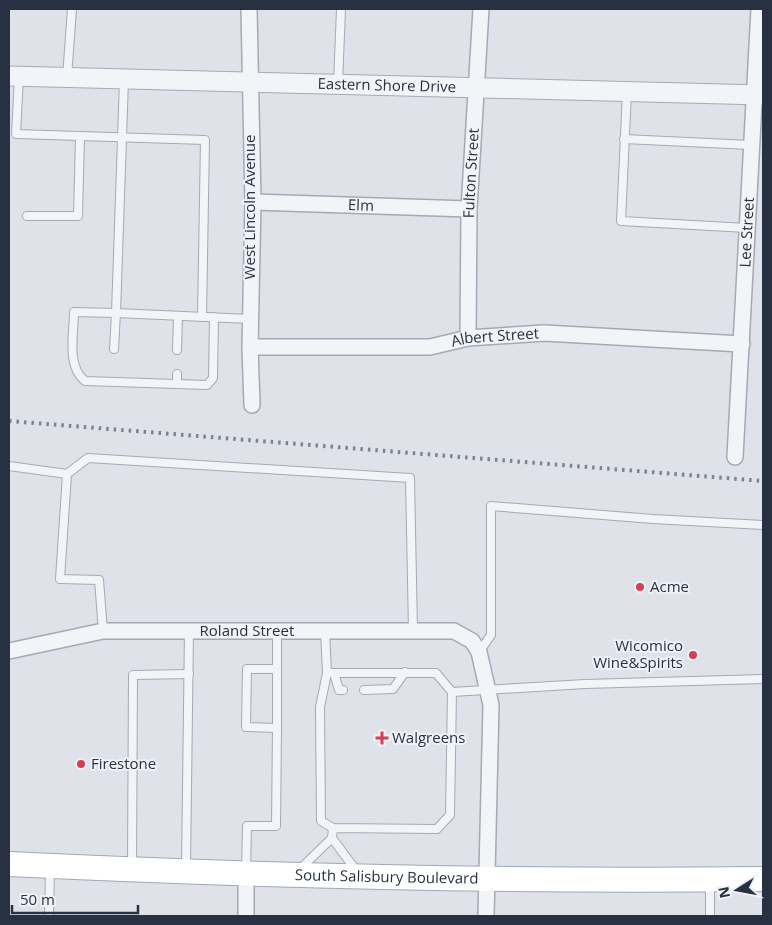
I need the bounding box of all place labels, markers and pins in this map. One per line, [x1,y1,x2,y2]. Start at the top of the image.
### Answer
place label: Acme [650,576,689,596]
marker: Acme [634,581,646,593]
place label: Wicomico Wine&Spirits [593,635,683,672]
marker: Wicomico Wine&Spirits [687,649,699,661]
place label: Walgreens [392,727,465,747]
marker: Walgreens [376,732,388,744]
place label: Firestone [91,753,156,773]
marker: Firestone [75,758,87,770]

